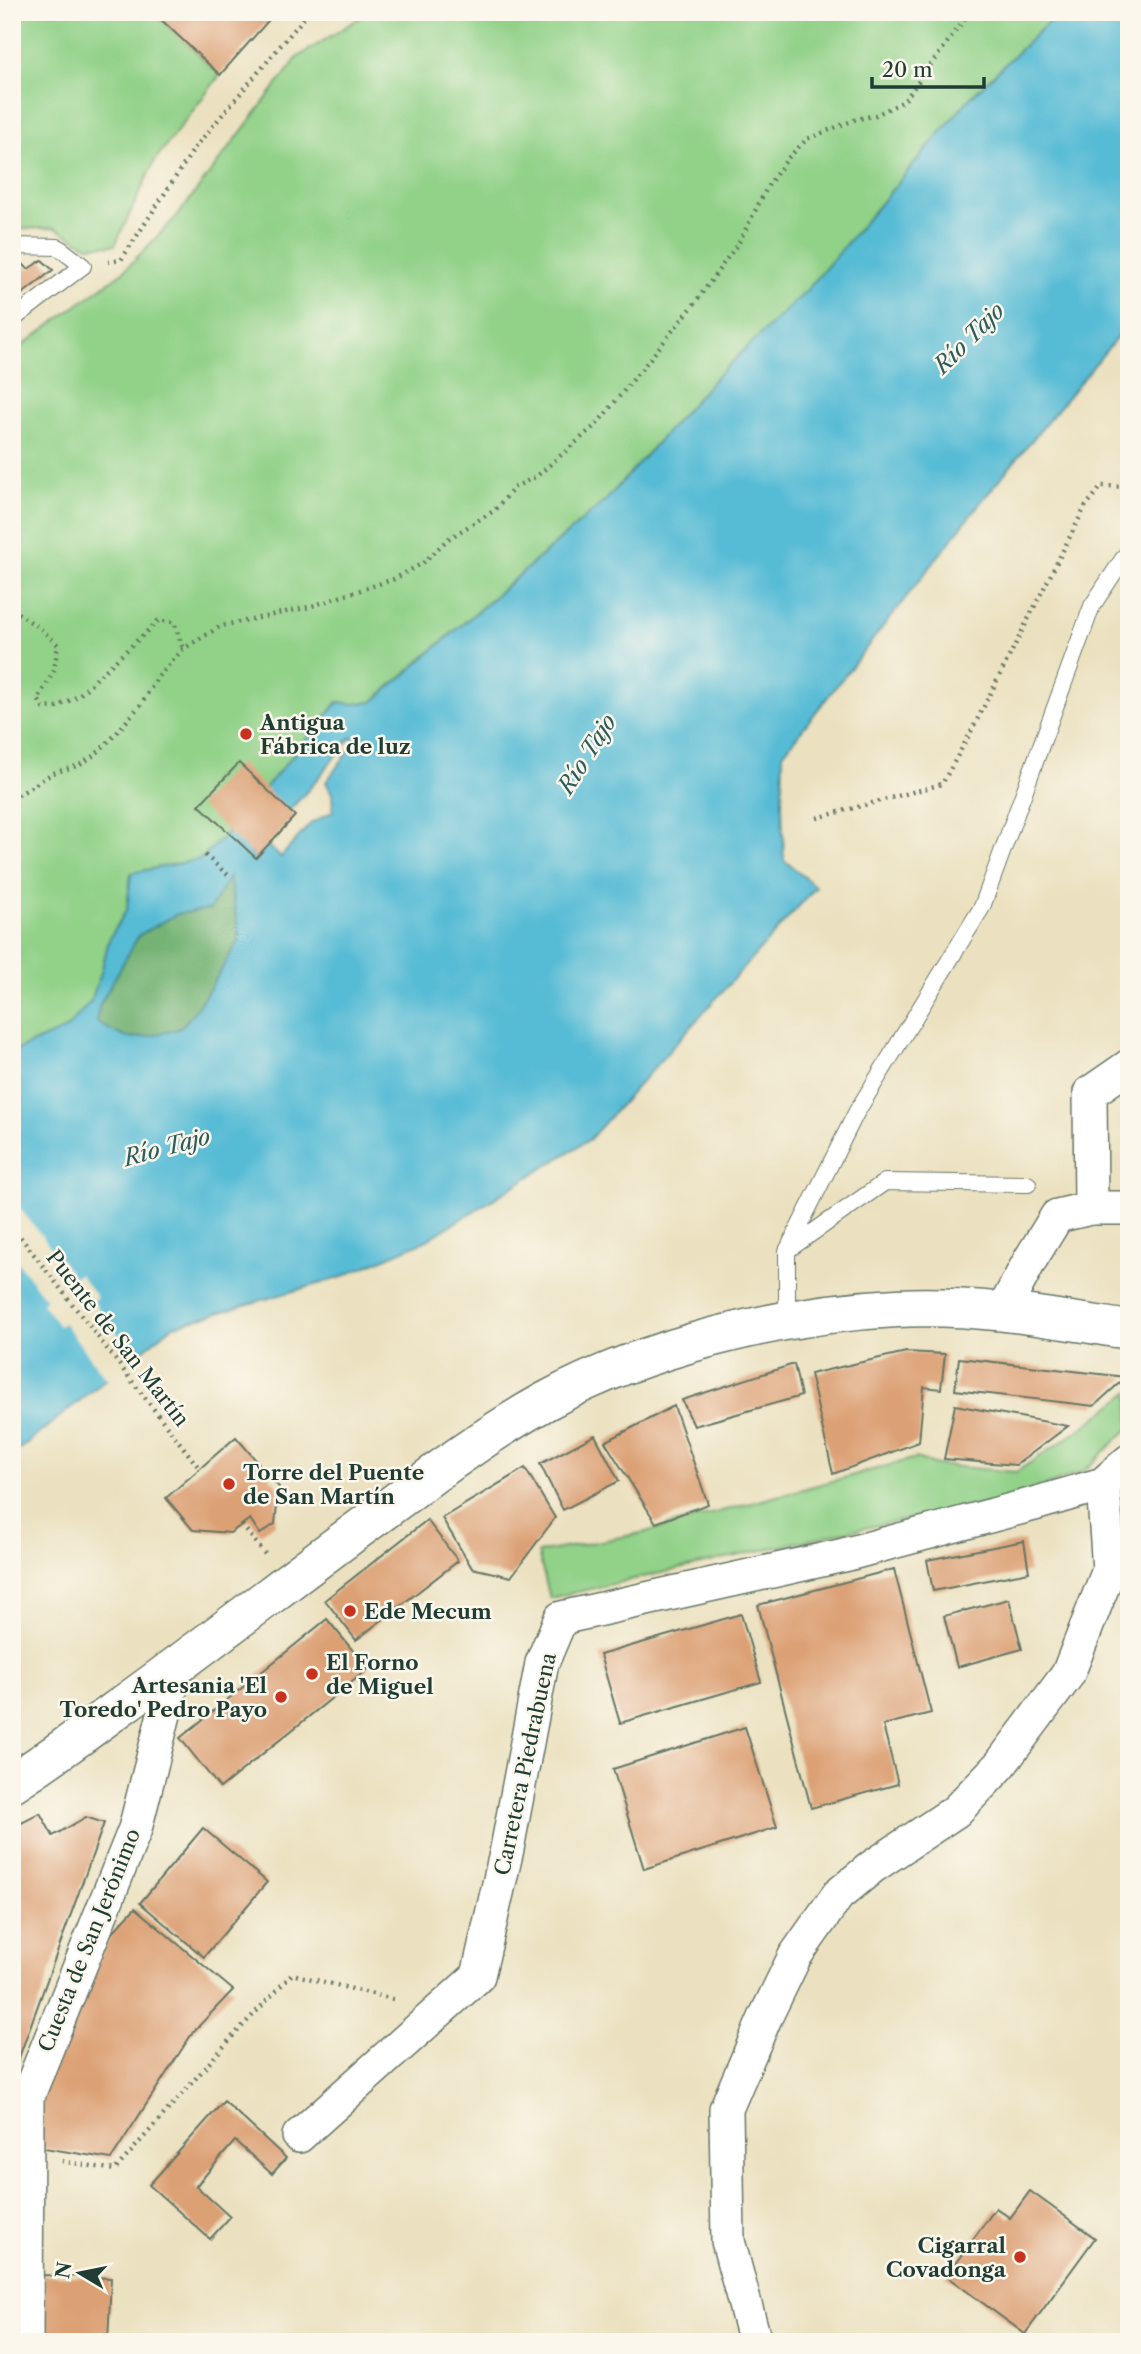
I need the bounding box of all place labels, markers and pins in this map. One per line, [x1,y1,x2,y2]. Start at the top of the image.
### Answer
place label: Antigua Fábrica de luz [259,710,411,759]
marker: Antigua Fábrica de luz [238,726,254,742]
place label: Torre del Puente de San Martín [243,1460,424,1509]
marker: Torre del Puente de San Martín [221,1476,237,1492]
place label: Ede Mecum [364,1599,492,1624]
marker: Ede Mecum [342,1603,358,1619]
place label: El Forno de Miguel [326,1650,434,1699]
marker: El Forno de Miguel [304,1666,320,1682]
place label: Artesania 'El Toredo' Pedro Payo [60,1673,267,1722]
marker: Artesania 'El Toredo' Pedro Payo [273,1689,289,1705]
place label: Cigarral Covadonga [886,2233,1007,2282]
marker: Cigarral Covadonga [1012,2249,1028,2265]

